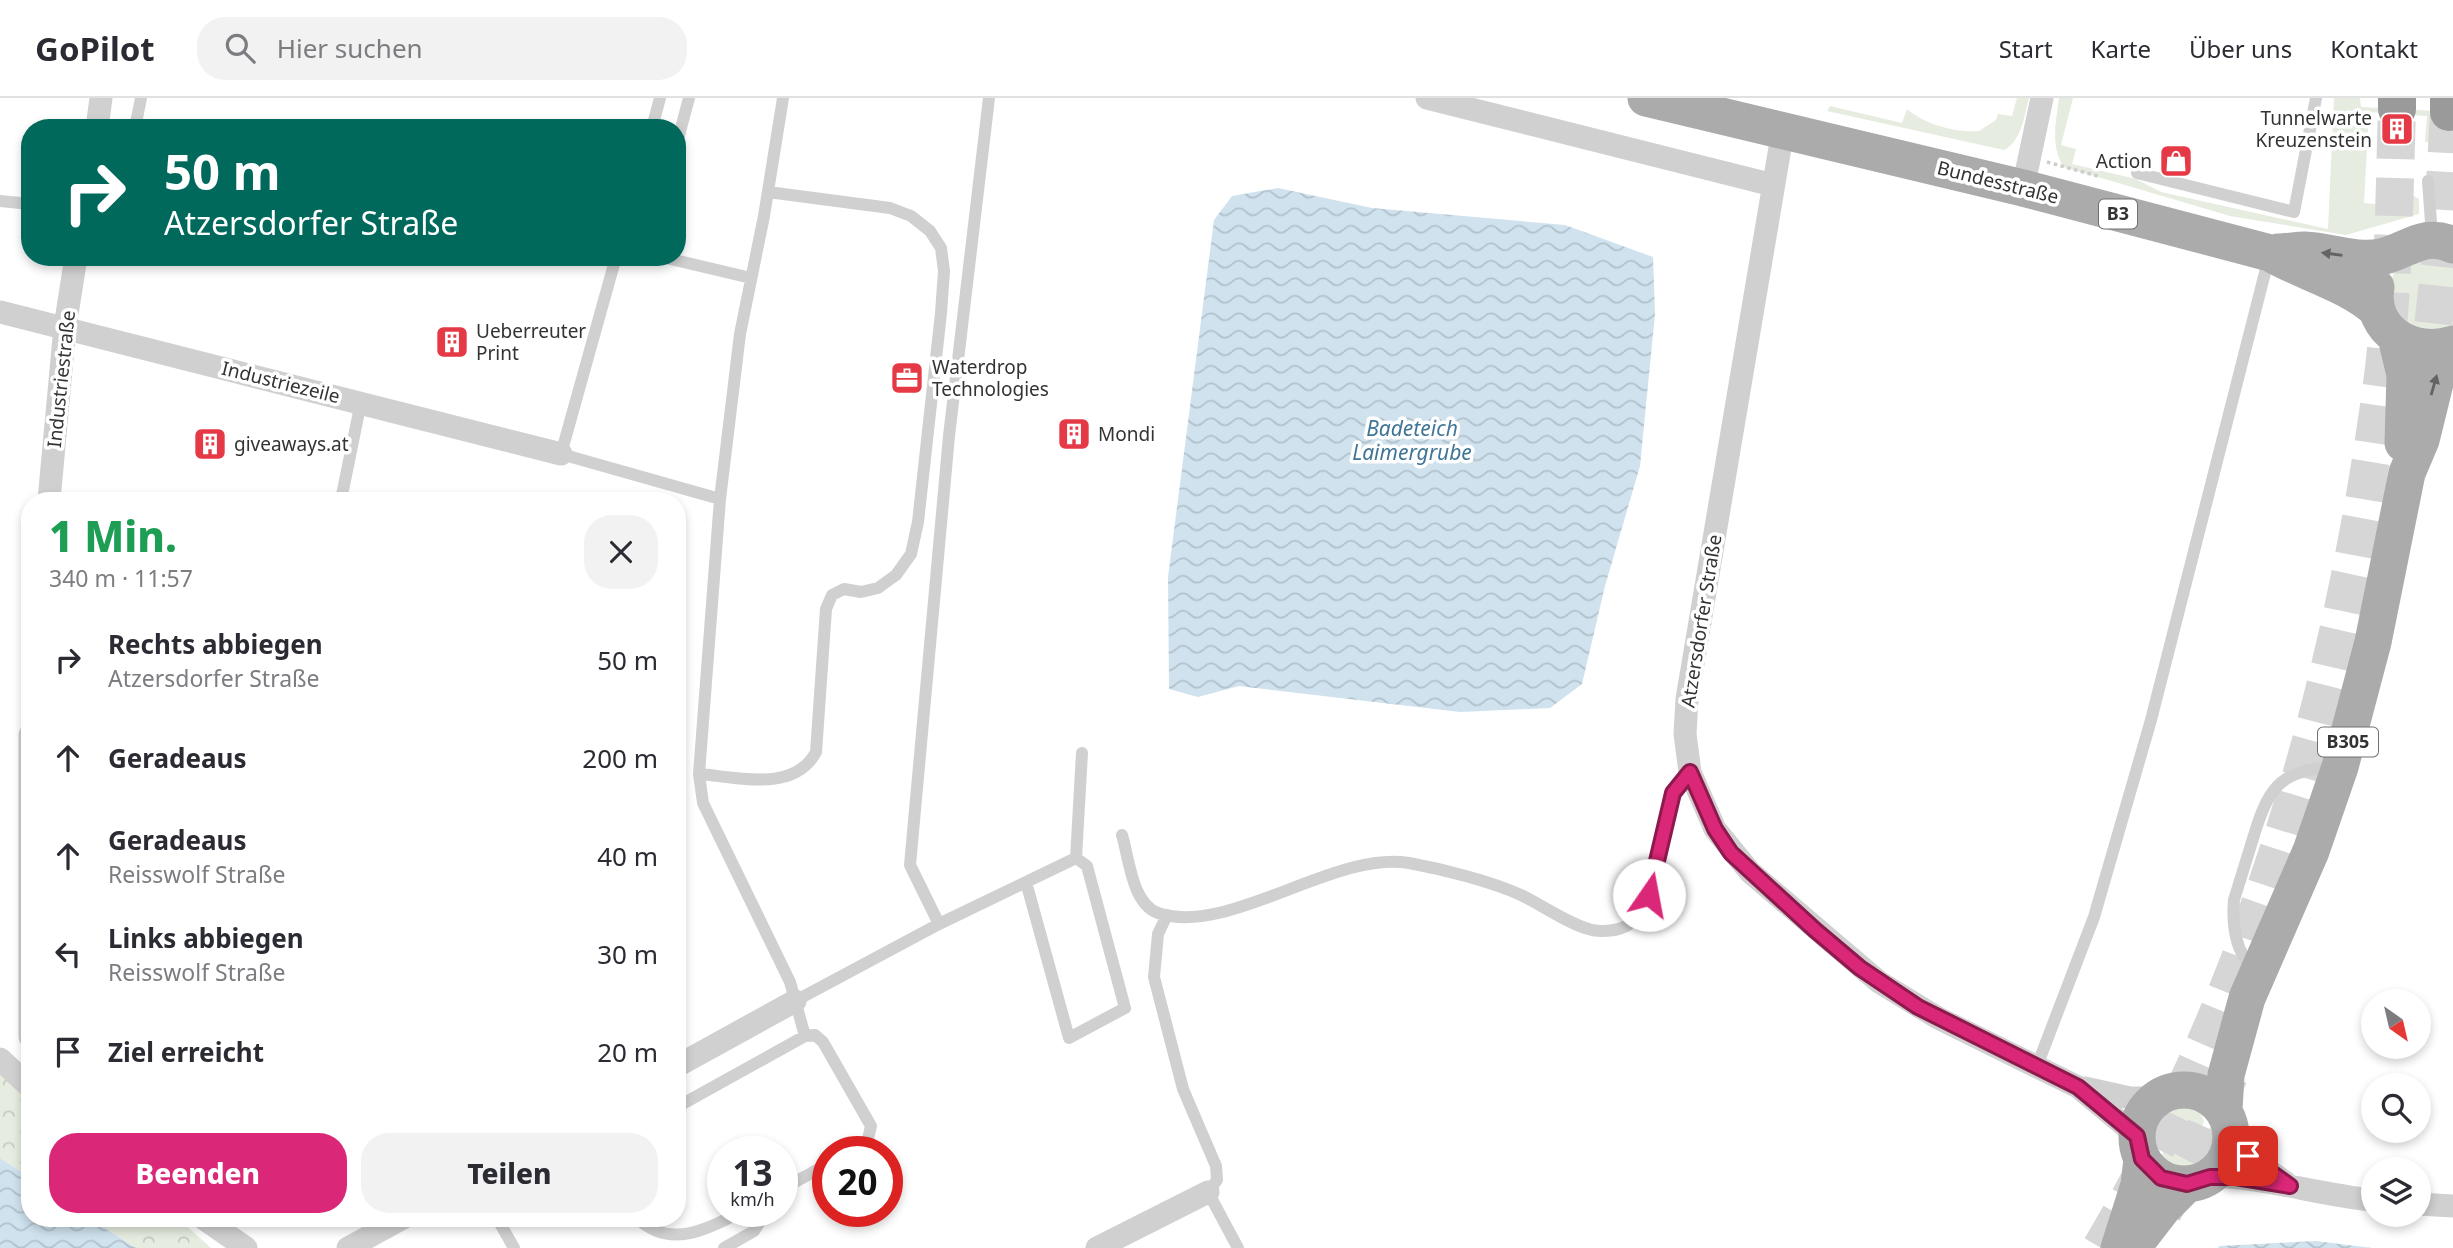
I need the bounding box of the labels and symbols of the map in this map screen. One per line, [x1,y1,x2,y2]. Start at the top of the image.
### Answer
place label: Tunnelwarte Kreuzenstein [2256,105,2372,153]
building icon: Tunnelwarte Kreuzenstein [2378,110,2416,148]
shop icon: Action [2157,142,2195,180]
place label: Action [2096,148,2152,174]
street label: Bundesstraße [1935,154,2061,210]
road number: B3 [2099,200,2137,229]
one-way arrow [2321,248,2343,259]
street label: Industriestraße [41,309,81,449]
place label: Ueberreuter Print [476,318,586,366]
building icon: Ueberreuter Print [433,323,471,361]
place label: Waterdrop Technologies [932,354,1049,402]
street label: Industriezeile [219,355,343,409]
office icon: Waterdrop Technologies [888,359,926,397]
one-way arrow [2430,374,2440,395]
water label: Badeteich Laimergrube [1352,414,1472,466]
building icon: Mondi [1055,415,1093,453]
place label: Mondi [1098,421,1155,447]
building icon: giveaways.at [191,425,229,463]
place label: giveaways.at [234,431,349,457]
street label: Atzersdorfer Straße [1674,533,1728,709]
road number: B305 [2318,728,2378,756]
position arrow [1612,858,1686,932]
north arrow [2361,989,2431,1059]
pin [2218,1126,2278,1186]
speed limit sign: 20 [812,1136,903,1227]

